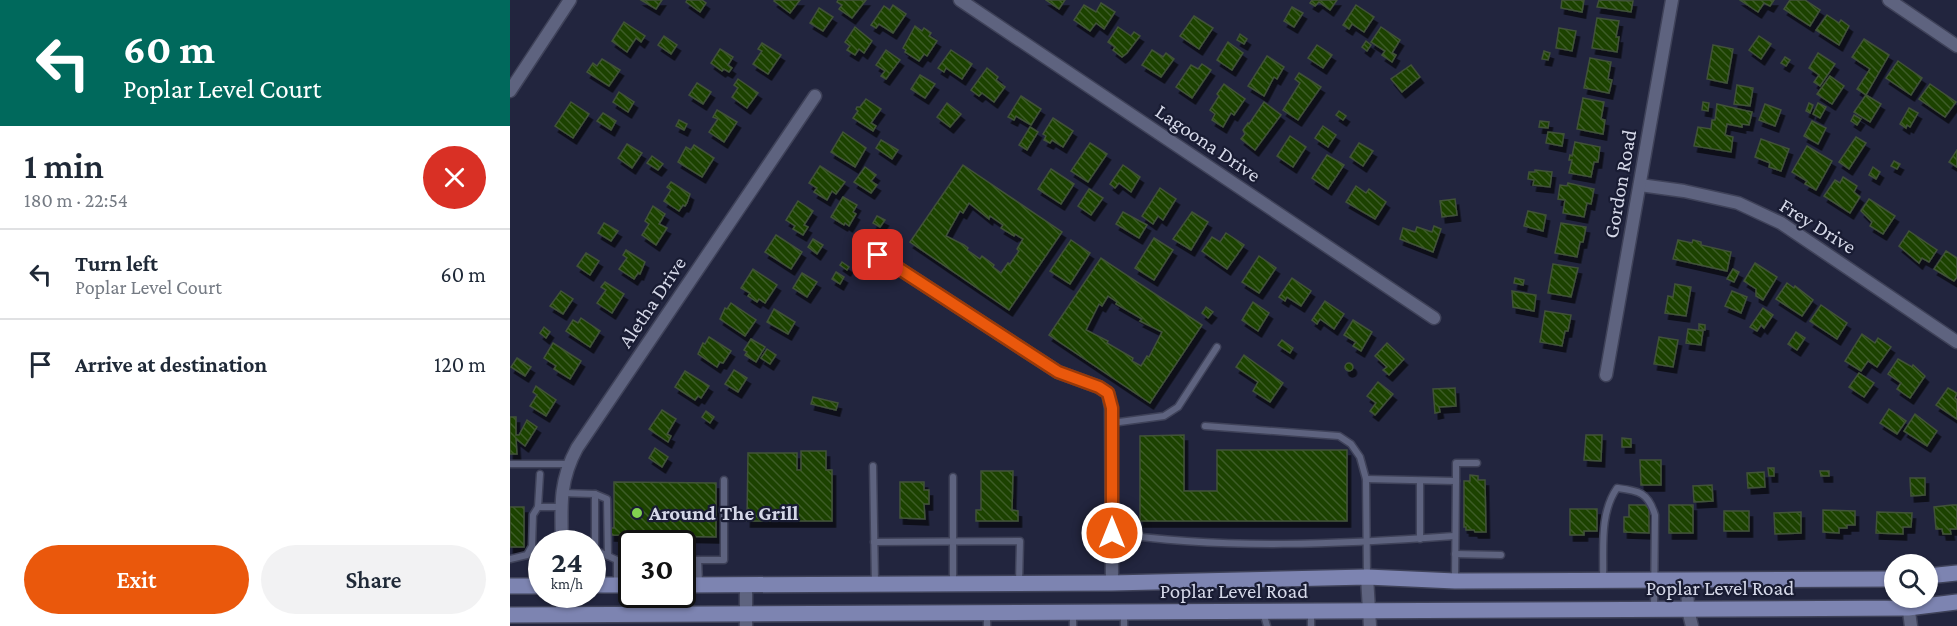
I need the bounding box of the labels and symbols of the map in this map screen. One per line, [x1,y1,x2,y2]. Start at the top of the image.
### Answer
street label: Lagoona Drive [1151,99,1265,187]
street label: Gordon Road [1599,128,1641,240]
street label: Frey Drive [1775,193,1861,259]
pin [852,229,903,280]
street label: Aletha Drive [613,252,691,352]
place label: Around The Grill [648,501,798,525]
position arrow [1080,501,1144,565]
marker: Around The Grill [630,506,644,520]
speed limit sign: 30 [618,530,696,608]
street label: Poplar Level Road [1646,576,1794,600]
street label: Poplar Level Road [1160,579,1308,603]

